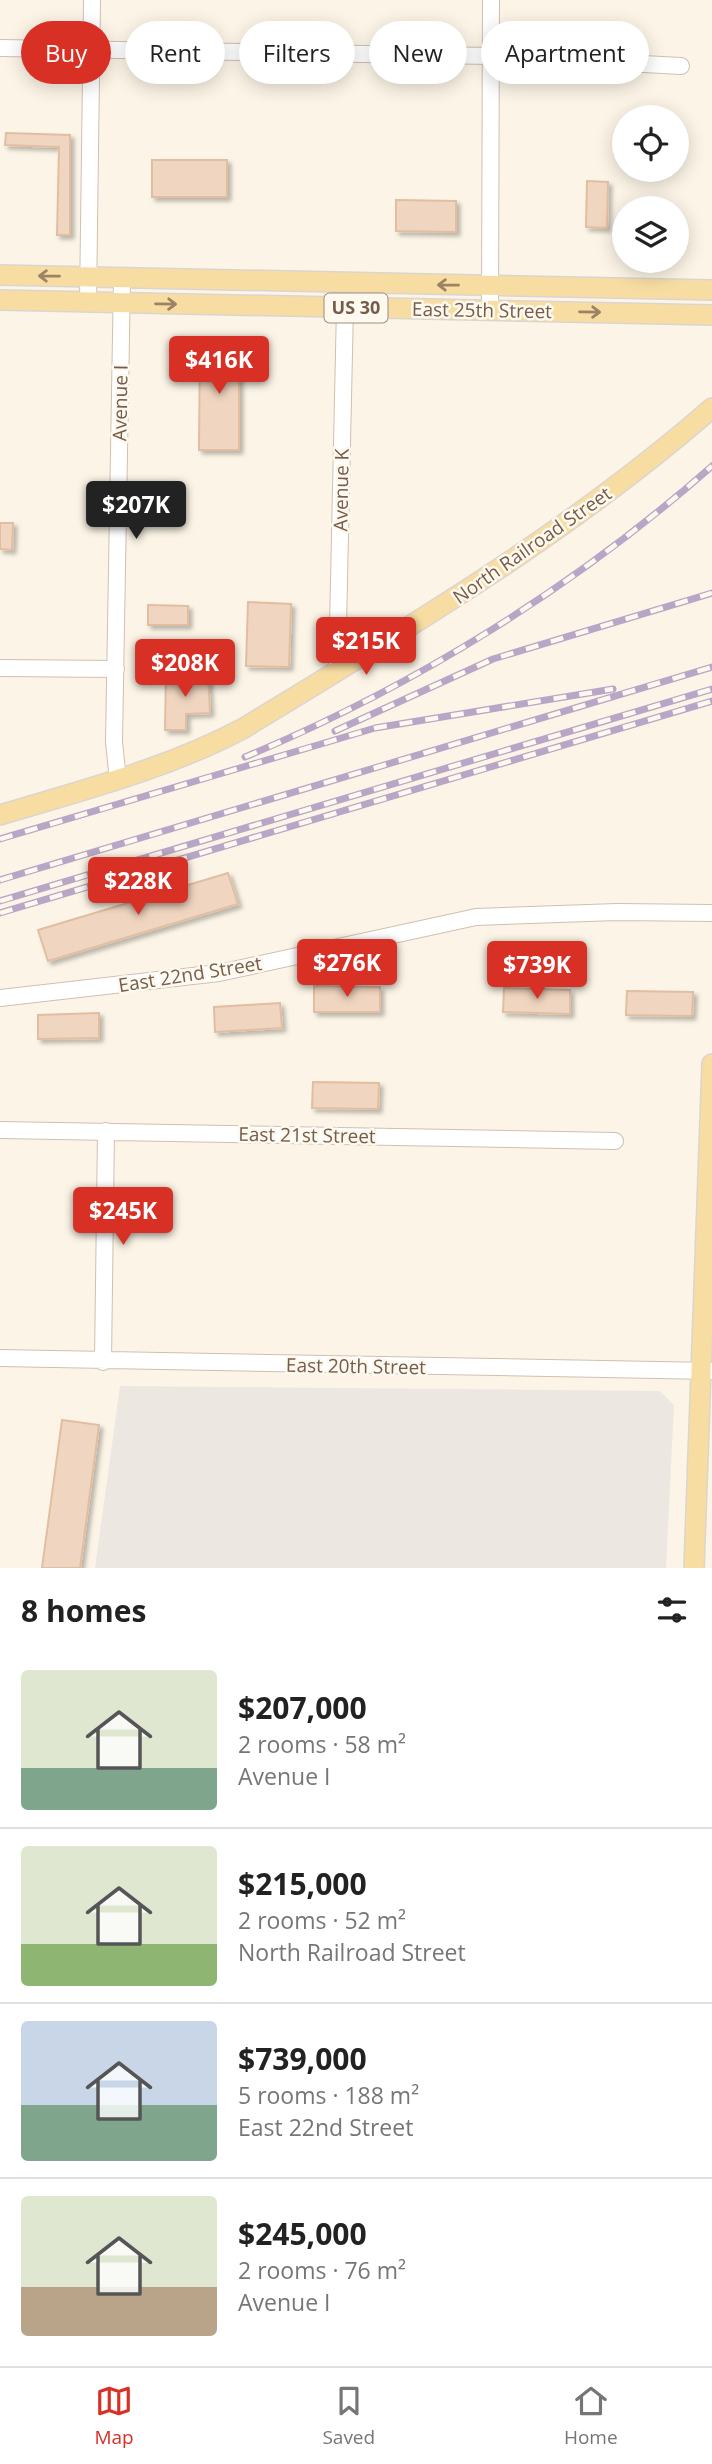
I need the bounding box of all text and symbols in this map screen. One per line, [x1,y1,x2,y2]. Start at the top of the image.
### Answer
chip: Buy [21,21,111,84]
chip: Rent [125,21,225,84]
chip: Filters [239,21,355,84]
chip: New [369,21,467,84]
chip: Apartment [481,21,649,84]
map controls [612,105,689,273]
button: locate [612,105,689,182]
button: layers [612,196,689,273]
one-way arrow [38,269,61,283]
one-way arrow [437,278,460,291]
road number: US 30 [324,294,388,322]
street label: East 25th Street [412,296,552,324]
one-way arrow [154,297,177,311]
one-way arrow [578,306,601,319]
pin: $416K [170,336,268,396]
text: $416K [185,343,253,375]
street label: Avenue I [106,365,134,441]
street label: Avenue K [327,448,355,532]
street label: North Railroad Street [447,480,617,610]
pin: $207K [87,482,185,541]
text: $207K [102,488,170,520]
pin: $215K [317,618,415,677]
text: $215K [332,624,400,656]
pin: $208K [136,640,234,699]
text: $208K [151,646,219,678]
pin: $228K [89,858,187,917]
text: $228K [104,864,172,896]
pin: $276K [298,940,396,999]
pin: $739K [488,942,586,1001]
text: $276K [313,946,381,978]
text: $739K [503,948,571,980]
street label: East 22nd Street [116,950,264,998]
street label: East 21st Street [238,1121,376,1149]
pin: $245K [74,1188,172,1247]
text: $245K [89,1194,157,1226]
street label: East 20th Street [286,1352,426,1380]
text: 8 homes [21,1590,146,1631]
icon: filters [653,1591,691,1629]
text: $207,000 [238,1687,367,1728]
icon: home [77,1698,161,1782]
text: 2 rooms · 58 m² [238,1728,406,1760]
text: Avenue I [238,1760,330,1792]
text: $215,000 [238,1863,367,1904]
icon: home [77,1874,161,1958]
text: 2 rooms · 52 m² [238,1904,406,1936]
text: North Railroad Street [238,1936,466,1968]
text: $739,000 [238,2038,367,2079]
icon: home [77,2049,161,2133]
text: 5 rooms · 188 m² [238,2079,419,2111]
text: East 22nd Street [238,2111,413,2143]
text: $245,000 [238,2213,367,2254]
icon: home [77,2224,161,2308]
text: 2 rooms · 76 m² [238,2254,406,2286]
text: Avenue I [238,2286,330,2318]
tab: Map [94,2382,134,2450]
tab: Saved [322,2382,375,2450]
tab: Home [564,2382,618,2450]

